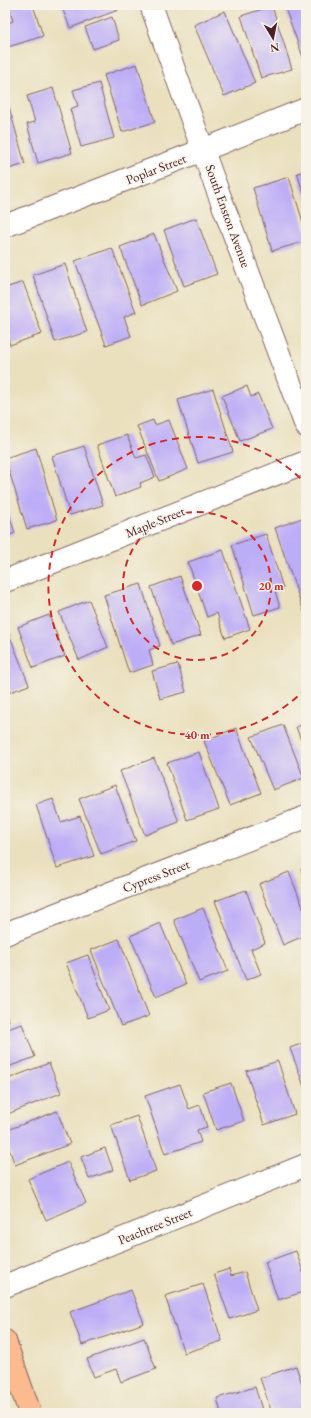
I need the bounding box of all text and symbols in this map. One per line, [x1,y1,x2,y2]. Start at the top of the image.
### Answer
north arrow [253,18,293,58]
text: N [269,40,280,56]
street label: Poplar Street [123,150,189,188]
street label: South Enston Avenue [201,162,255,270]
street label: Maple Street [123,502,187,542]
text: 20 m [258,578,284,594]
centre of rings [190,579,204,593]
text: 40 m [184,727,210,743]
street label: Cypress Street [120,855,192,897]
street label: Peachtree Street [115,1203,195,1249]

